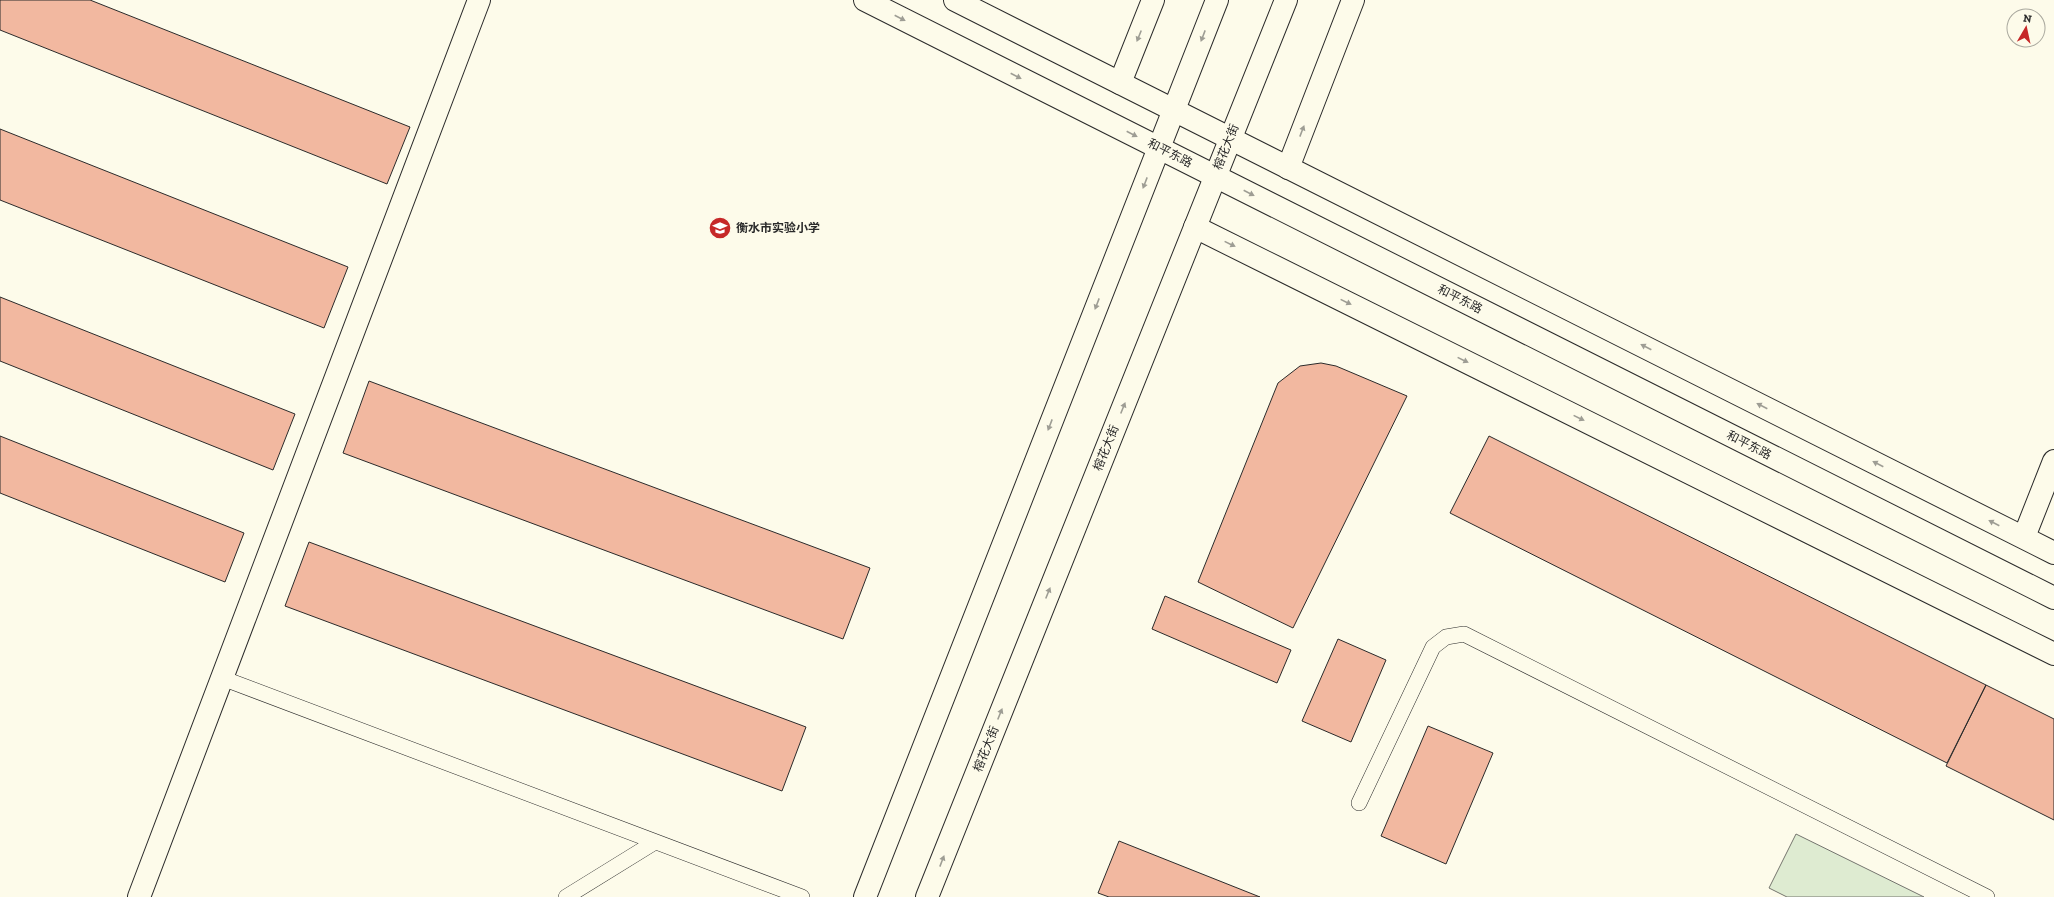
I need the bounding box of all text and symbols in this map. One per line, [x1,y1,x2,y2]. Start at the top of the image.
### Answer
north arrow [2006,8,2046,48]
text: N [2022,12,2033,26]
one-way arrow [894,14,906,21]
one-way arrow [1135,31,1141,43]
one-way arrow [1199,31,1205,43]
one-way arrow [1011,73,1022,79]
street label: 榕花大街 [1211,122,1241,172]
one-way arrow [1300,125,1306,137]
one-way arrow [1127,131,1138,138]
street label: 和平东路 [1145,136,1195,170]
one-way arrow [1141,178,1147,190]
one-way arrow [1243,190,1254,196]
school or university icon: 衡水市实验小学 [707,215,733,241]
place label: 衡水市实验小学 [736,221,820,235]
one-way arrow [1224,241,1236,248]
street label: 和平东路 [1435,282,1485,316]
one-way arrow [1094,299,1100,311]
one-way arrow [1341,299,1352,305]
one-way arrow [1640,344,1651,350]
one-way arrow [1457,357,1468,363]
one-way arrow [1120,401,1126,413]
one-way arrow [1756,403,1768,409]
one-way arrow [1573,415,1585,421]
one-way arrow [1046,420,1052,432]
street label: 榕花大街 [1091,423,1121,473]
street label: 和平东路 [1724,428,1774,462]
one-way arrow [1872,461,1884,467]
one-way arrow [1988,519,2000,526]
one-way arrow [1046,587,1052,599]
one-way arrow [998,707,1004,719]
street label: 榕花大街 [971,724,1001,774]
one-way arrow [939,854,945,866]

